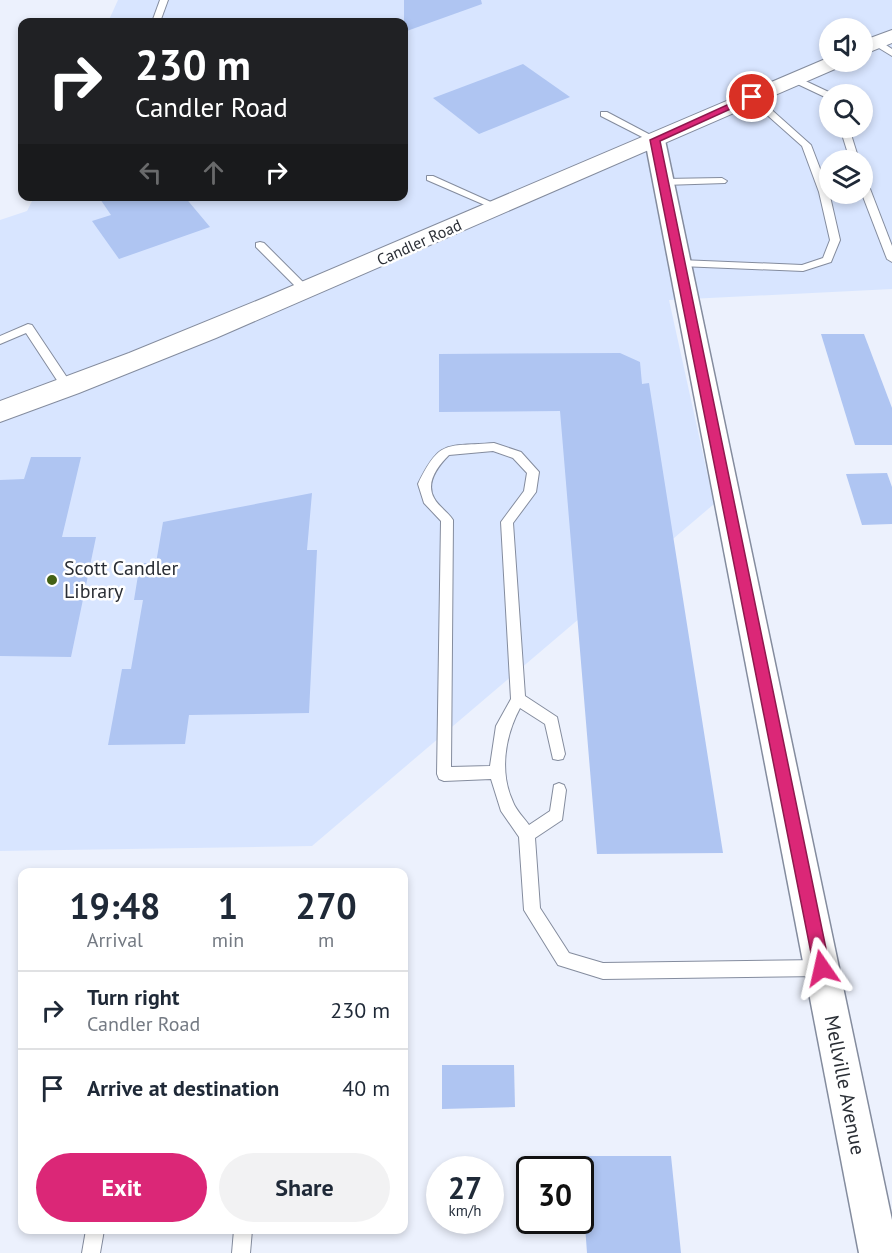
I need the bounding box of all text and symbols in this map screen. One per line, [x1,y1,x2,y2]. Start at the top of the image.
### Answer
map controls [819,18,873,204]
button: sound [819,18,873,72]
text: 230 m [135,37,251,92]
icon: right [36,42,114,120]
pin [726,71,777,122]
icon: arrive [735,80,768,113]
button: search [819,84,873,138]
text: Candler Road [135,90,288,124]
button: layers [819,150,873,204]
icon: left [134,156,167,189]
icon: ahead [197,156,230,189]
icon: right [260,156,293,189]
street label: Candler Road [374,214,464,270]
place label: Scott Candler Library [64,555,178,604]
marker: Scott Candler Library [45,573,59,587]
text: 19:48 [69,882,161,929]
text: 1 [218,882,238,929]
text: 270 [296,882,357,929]
text: Arrival [87,927,143,953]
text: min [212,927,244,953]
text: m [318,927,334,953]
position arrow [790,936,854,1000]
text: Turn right [87,983,179,1011]
icon: right [36,994,69,1027]
text: 230 m [330,996,390,1024]
text: Candler Road [87,1011,200,1037]
street label: Mellville Avenue [819,1013,871,1157]
icon: arrive [36,1072,69,1105]
text: Arrive at destination [87,1074,279,1102]
text: 40 m [342,1074,390,1102]
button: Exit [36,1153,207,1222]
button: Share [219,1153,390,1222]
speed limit sign: 30 [516,1156,594,1234]
text: 27 [448,1168,482,1207]
text: km/h [449,1201,481,1220]

